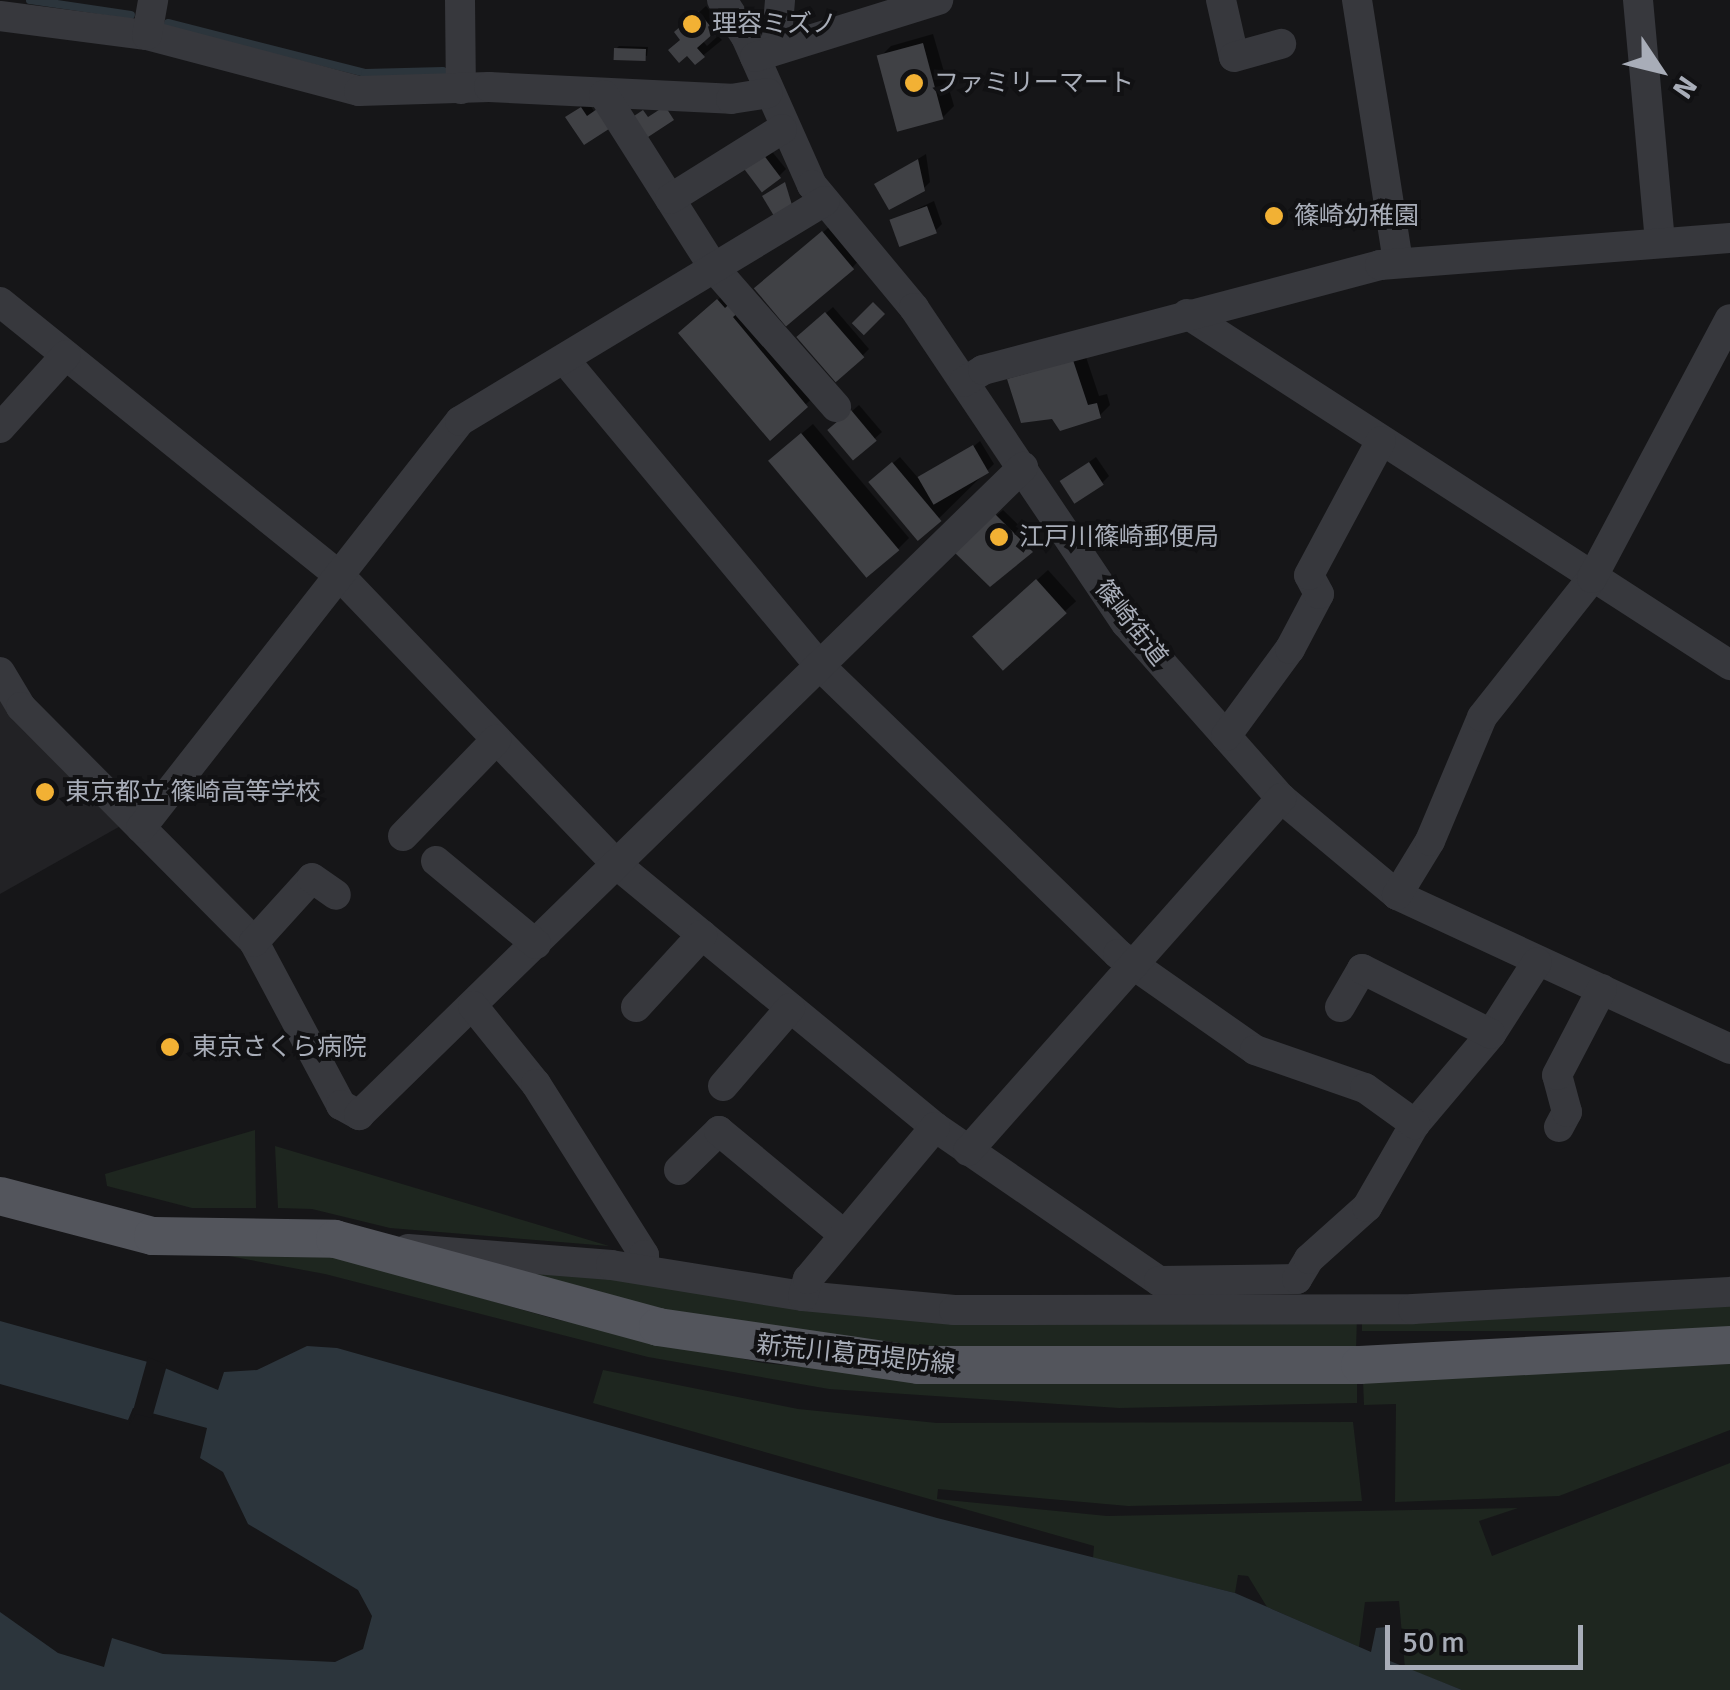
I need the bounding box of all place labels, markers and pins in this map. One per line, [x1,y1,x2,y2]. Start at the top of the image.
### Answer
place label: 理容ミズノ [712,9,837,39]
marker: 理容ミズノ [681,13,703,35]
place label: ファミリーマート [934,68,1134,98]
marker: ファミリーマート [903,72,925,94]
place label: 篠崎幼稚園 [1294,201,1419,231]
marker: 篠崎幼稚園 [1263,205,1285,227]
place label: 江戸川篠崎郵便局 [1019,522,1219,552]
marker: 江戸川篠崎郵便局 [988,526,1010,548]
place label: 東京都立 篠崎高等学校 [65,777,320,807]
marker: 東京都立 篠崎高等学校 [34,781,56,803]
place label: 東京さくら病院 [192,1032,367,1062]
marker: 東京さくら病院 [157,1034,183,1060]

